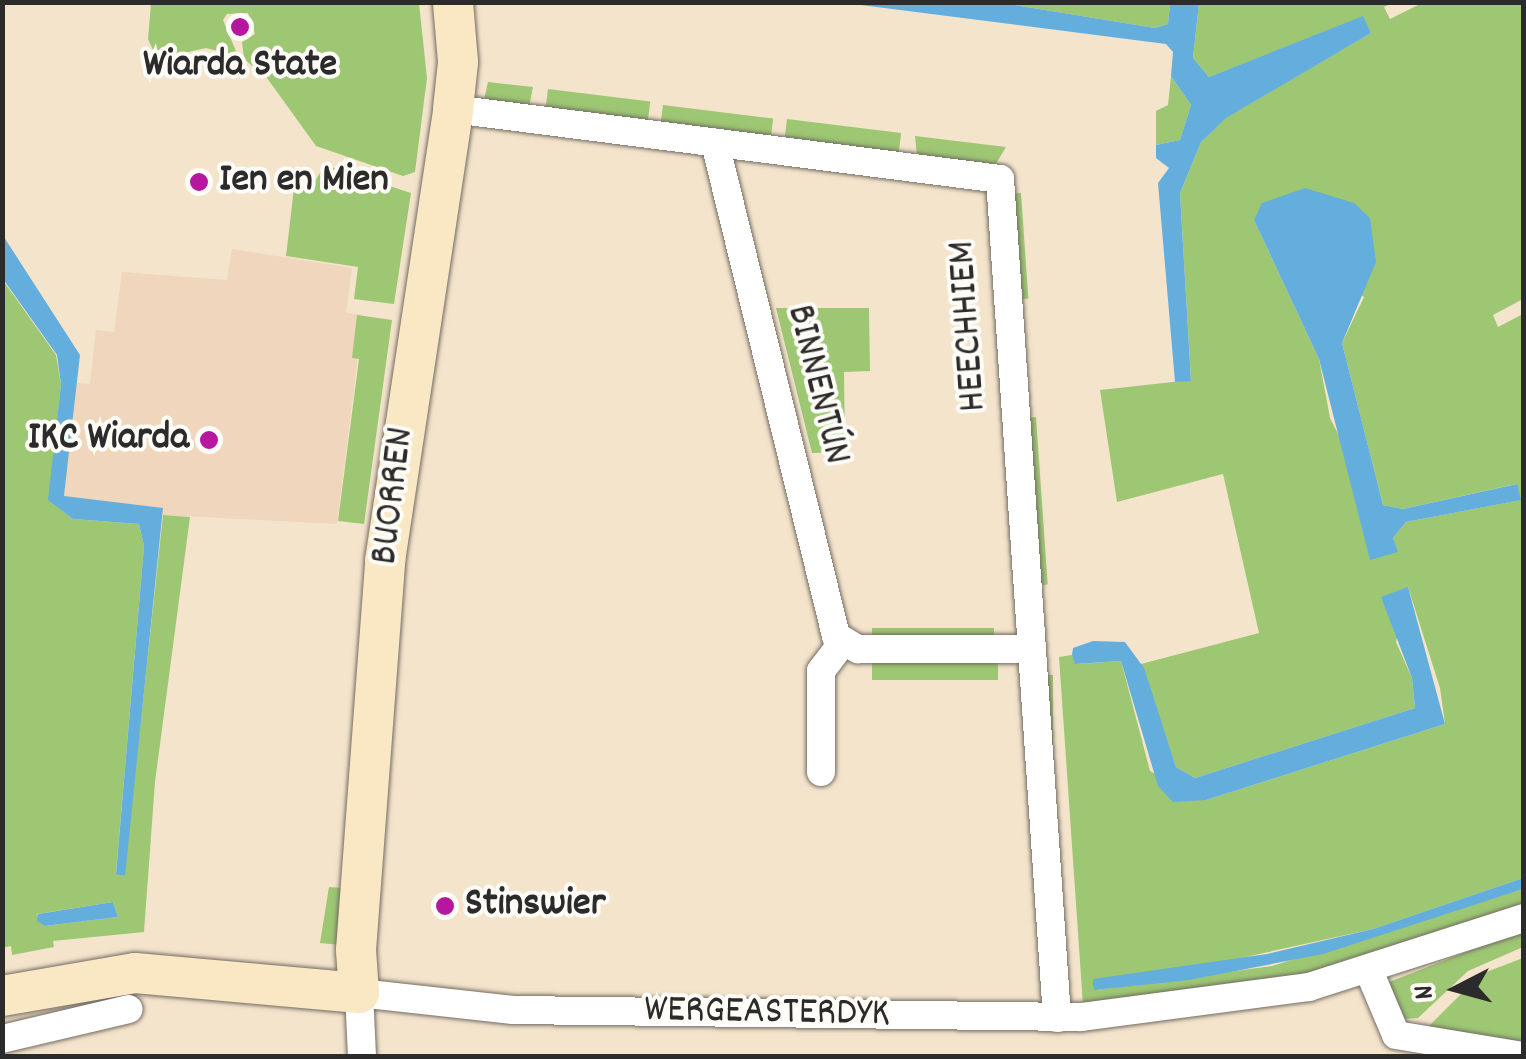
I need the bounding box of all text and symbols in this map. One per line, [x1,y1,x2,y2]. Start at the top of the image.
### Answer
marker: Wiarda State [229,16,251,38]
place label: Wiarda State [143,43,337,91]
place label: Ien en Mien [219,158,389,206]
marker: Ien en Mien [188,171,210,193]
street label: HEECHHIEM [940,239,1000,413]
street label: BINNENTÚN [773,300,859,470]
place label: IKC Wiarda [28,416,189,464]
street label: BUORREN [363,425,427,567]
marker: IKC Wiarda [198,429,220,451]
place label: Stinswier [465,882,606,930]
marker: Stinswier [434,895,456,917]
north arrow [1406,939,1506,1039]
text: N [1406,983,1447,1001]
street label: WERGEASTERDYK [644,988,890,1040]

